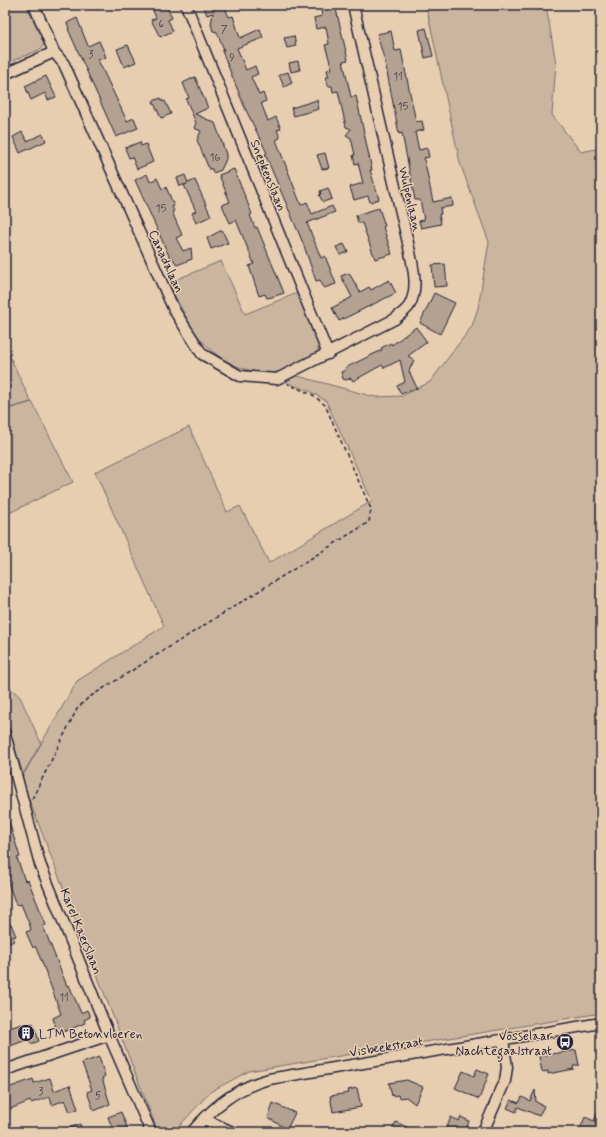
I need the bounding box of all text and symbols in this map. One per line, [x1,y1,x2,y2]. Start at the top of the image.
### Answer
house number: 6 [158,17,164,31]
house number: 7 [221,23,228,37]
house number: 3 [89,48,94,62]
house number: 9 [229,51,235,65]
house number: 11 [393,70,403,84]
house number: 15 [398,100,409,114]
street label: Snepkenslaan [246,137,290,214]
house number: 16 [210,151,221,165]
street label: Wulpenlaan [394,165,425,234]
house number: 15 [156,202,167,216]
street label: Canadalaan [144,227,187,296]
street label: Karel Kaerslaan [56,886,106,977]
house number: 11 [59,991,69,1005]
building icon: LTM Betonvloeren [16,1023,36,1043]
place label: LTM Betonvloeren [39,1026,142,1043]
place label: Vosselaar Nachtegaalstraat [455,1028,553,1062]
bus stop icon: Vosselaar Nachtegaalstraat [555,1032,575,1052]
street label: Visbeekstraat [348,1033,425,1062]
house number: 3 [39,1085,44,1099]
house number: 5 [95,1089,102,1103]

